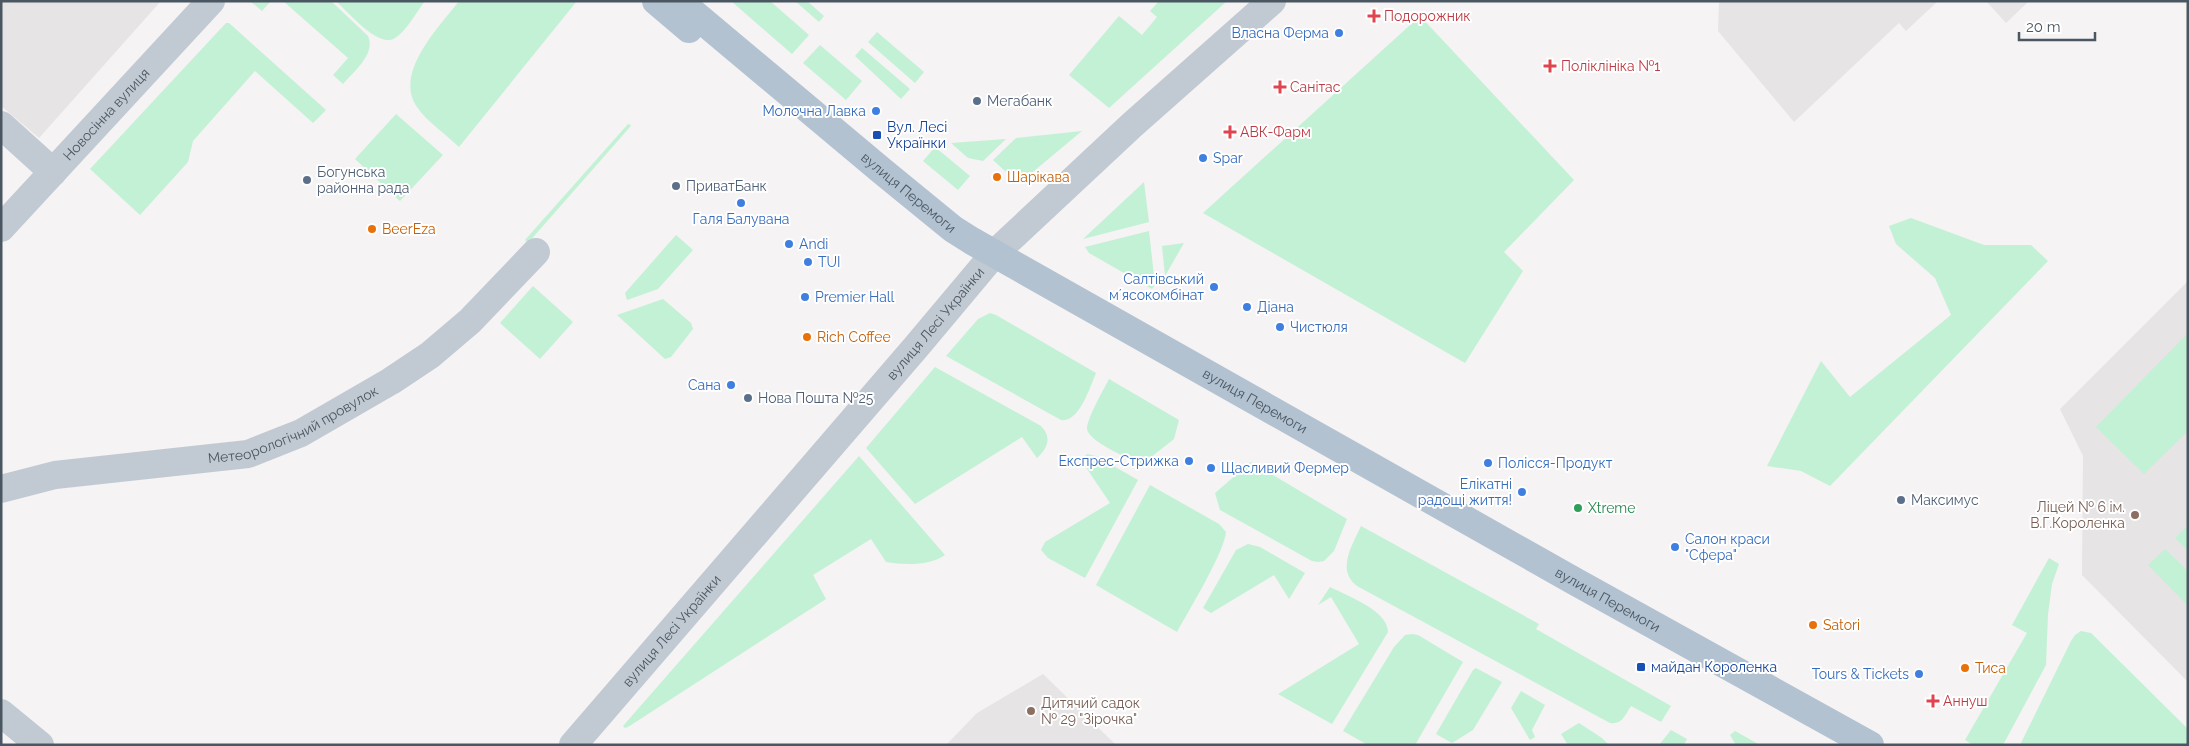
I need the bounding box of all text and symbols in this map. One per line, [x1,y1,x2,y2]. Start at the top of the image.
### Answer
place label: Подорожник [1384,8,1471,24]
marker: Подорожник [1368,10,1380,22]
scale bar [2019,10,2095,42]
text: 20 m [2026,18,2061,36]
place label: Власна Ферма [1231,25,1329,41]
marker: Власна Ферма [1333,27,1345,39]
place label: Поліклініка №1 [1561,58,1660,74]
marker: Поліклініка №1 [1543,59,1557,73]
street label: Новосінна вулиця [60,65,153,164]
place label: Санітас [1290,79,1341,95]
marker: Санітас [1274,81,1286,93]
place label: Мегабанк [987,93,1052,109]
marker: Мегабанк [971,95,983,107]
place label: Молочна Лавка [762,103,866,119]
marker: Молочна Лавка [870,105,882,117]
place label: Вул. Лесі Українки [887,119,947,151]
place label: АВК-Фарм [1240,124,1311,140]
marker: АВК-Фарм [1224,126,1236,138]
marker: Вул. Лесі Українки [871,129,883,141]
street label: вулиця Перемоги [858,149,959,236]
place label: Spar [1213,150,1243,166]
marker: Spar [1197,152,1209,164]
place label: Богунська районна рада [317,164,409,196]
place label: Шарікава [1007,169,1070,185]
marker: Шарікава [991,171,1003,183]
marker: Богунська районна рада [301,174,313,186]
place label: ПриватБанк [686,178,767,194]
marker: ПриватБанк [670,180,682,192]
marker: Галя Балувана [735,197,747,209]
place label: Галя Балувана [693,211,789,227]
place label: BeerЕza [382,221,436,237]
marker: BeerЕza [366,223,378,235]
place label: Andi [799,236,828,252]
marker: Andi [783,238,795,250]
place label: TUI [818,254,841,270]
marker: TUI [802,256,814,268]
street label: вулиця Лесі Українки [884,264,987,383]
place label: Салтівський мʼясокомбінат [1109,271,1204,303]
marker: Салтівський мʼясокомбінат [1208,281,1220,293]
place label: Premier Hall [815,289,895,305]
marker: Premier Hall [799,291,811,303]
place label: Діана [1257,299,1294,315]
marker: Діана [1241,301,1253,313]
place label: Чистюля [1290,319,1348,335]
marker: Чистюля [1274,321,1286,333]
place label: Rich Coffee [817,329,891,345]
marker: Rich Coffee [801,331,813,343]
street label: вулиця Перемоги [1200,365,1310,437]
place label: Сана [688,377,721,393]
marker: Сана [725,379,737,391]
street label: Метеорологічний провулок [207,382,381,466]
place label: Нова Пошта №25 [758,390,874,406]
marker: Нова Пошта №25 [742,392,754,404]
place label: Експрес-Стрижка [1058,453,1179,469]
marker: Експрес-Стрижка [1183,455,1195,467]
place label: Полісся-Продукт [1498,455,1613,471]
marker: Полісся-Продукт [1482,457,1494,469]
place label: Щасливий Фермер [1221,460,1349,476]
marker: Щасливий Фермер [1205,462,1217,474]
place label: Елікатні радощі життя! [1418,476,1512,508]
marker: Елікатні радощі життя! [1516,486,1528,498]
place label: Максимус [1911,492,1979,508]
marker: Максимус [1895,494,1907,506]
place label: Ліцей № 6 ім. В.Г.Короленка [2030,499,2125,531]
place label: Xtreme [1588,500,1635,516]
marker: Xtreme [1572,502,1584,514]
marker: Ліцей № 6 ім. В.Г.Короленка [2129,509,2141,521]
place label: Салон краси "Сфера" [1685,531,1770,563]
marker: Салон краси "Сфера" [1669,541,1681,553]
street label: вулиця Перемоги [1553,564,1663,635]
street label: вулиця Лесі Українки [619,572,724,690]
place label: Satori [1823,617,1860,633]
marker: Satori [1807,619,1819,631]
place label: майдан Короленка [1651,659,1777,675]
place label: Тиса [1975,660,2006,676]
marker: майдан Короленка [1635,661,1647,673]
marker: Тиса [1959,662,1971,674]
place label: Tours & Tickets [1812,666,1909,682]
marker: Tours & Tickets [1913,668,1925,680]
place label: Аннуш [1943,693,1987,709]
place label: Дитячий садок № 29 "Зірочка" [1041,695,1140,727]
marker: Аннуш [1927,695,1939,707]
marker: Дитячий садок № 29 "Зірочка" [1025,705,1037,717]

